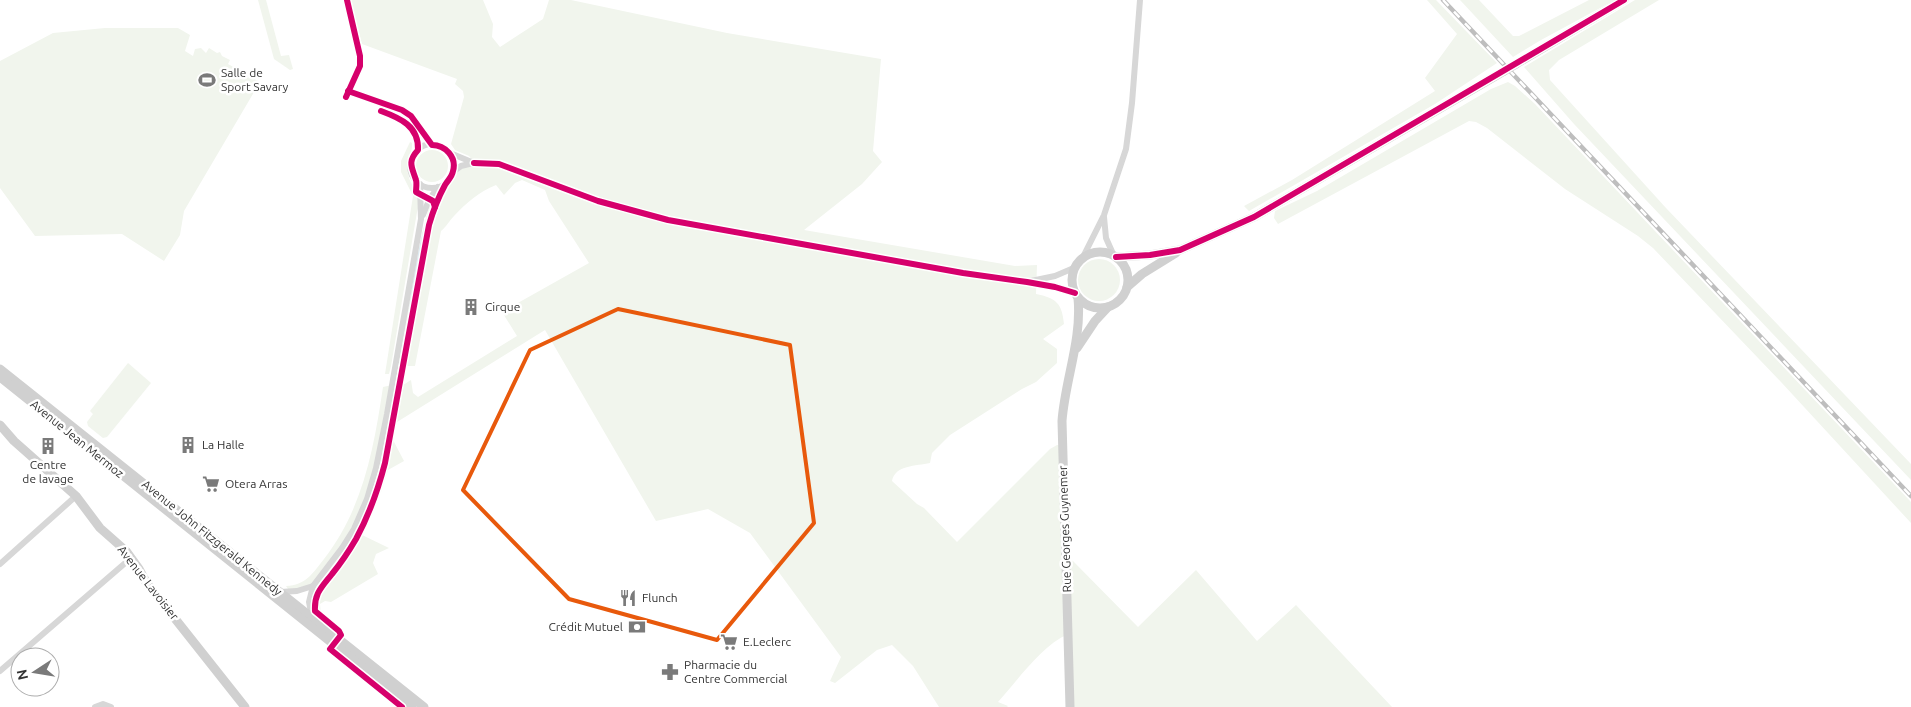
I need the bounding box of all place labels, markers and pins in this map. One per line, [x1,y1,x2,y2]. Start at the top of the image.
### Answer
place label: Salle de Sport Savary [221,66,289,93]
sports icon: Salle de Sport Savary [197,70,217,90]
building icon: Cirque [461,297,481,317]
place label: Cirque [485,300,520,313]
building icon: La Halle [178,435,198,455]
building icon: Centre de lavage [38,436,58,456]
place label: La Halle [202,438,244,451]
place label: Centre de lavage [22,458,74,485]
supermarket icon: Otera Arras [201,474,221,494]
place label: Otera Arras [225,477,287,490]
restaurant icon: Flunch [618,588,638,608]
place label: Flunch [642,591,678,604]
bank icon: Crédit Mutuel [627,617,647,637]
place label: Crédit Mutuel [548,620,623,633]
supermarket icon: E.Leclerc [719,632,739,652]
place label: E.Leclerc [743,635,791,648]
place label: Pharmacie du Centre Commercial [684,658,788,685]
pharmacy icon: Pharmacie du Centre Commercial [660,662,680,682]

